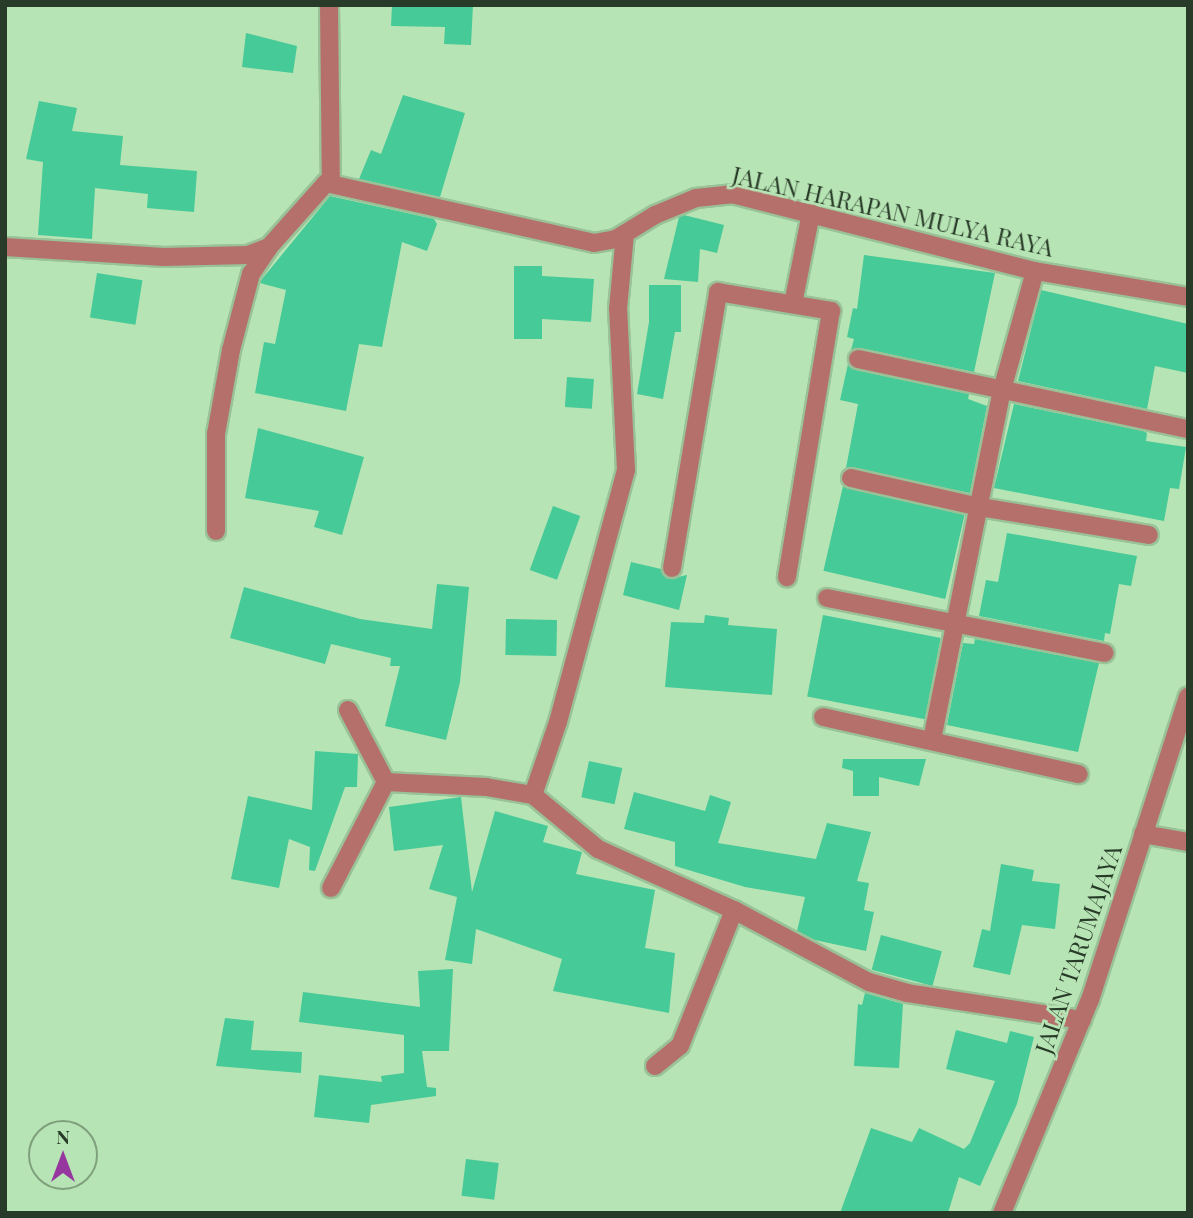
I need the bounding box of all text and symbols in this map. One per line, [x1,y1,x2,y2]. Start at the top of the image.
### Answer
street label: JALAN HARAPAN MULYA RAYA [730,160,1056,262]
street label: JALAN TARUMAJAYA [1029,840,1127,1058]
north arrow [28,1120,98,1190]
text: N [56,1123,70,1149]

